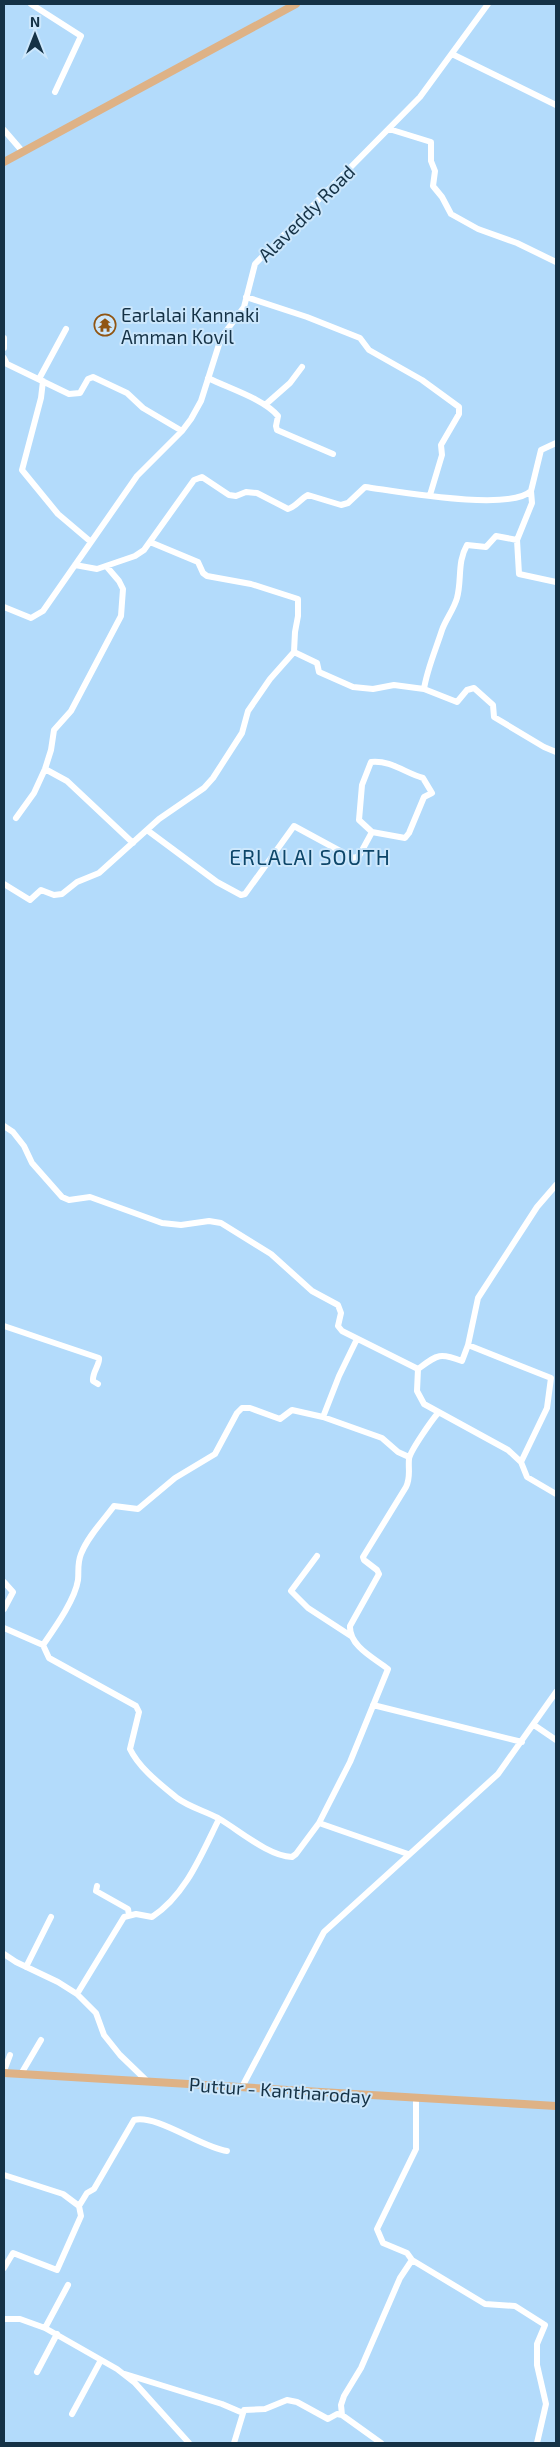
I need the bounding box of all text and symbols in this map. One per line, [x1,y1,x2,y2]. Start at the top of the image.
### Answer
north arrow [10,10,60,60]
text: N [30,13,40,30]
street label: Alaveddy Road [253,160,359,266]
place label: Earlalai Kannaki Amman Kovil [121,303,259,348]
temple icon: Earlalai Kannaki Amman Kovil [93,313,117,337]
district label: ERLALAI SOUTH [229,844,391,869]
street label: Puttur - Kantharoday [188,2072,372,2108]

